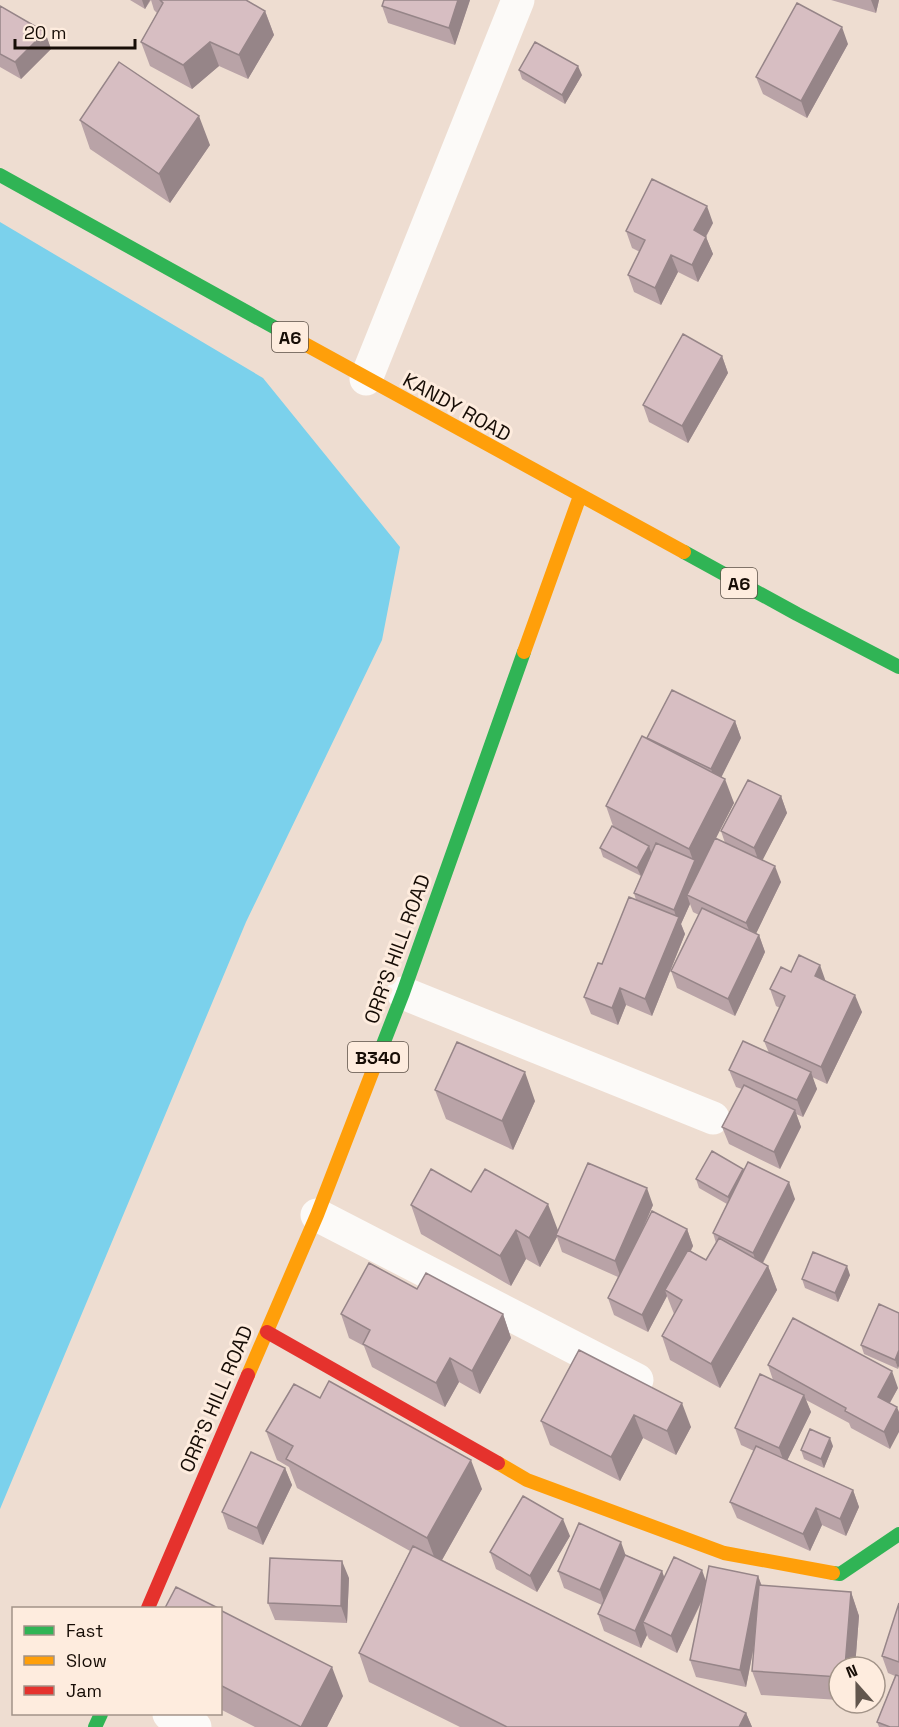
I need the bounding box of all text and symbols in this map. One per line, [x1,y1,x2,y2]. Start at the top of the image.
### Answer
scale bar [15,12,135,50]
text: 20 m [24,21,67,44]
road number: A6 [272,322,308,352]
street label: KANDY ROAD [398,367,516,447]
road number: A6 [721,568,757,598]
street label: ORR’S HILL ROAD [358,871,436,1027]
road number: B340 [348,1042,408,1072]
street label: ORR’S HILL ROAD [173,1322,259,1476]
legend [12,1607,222,1715]
text: Fast [66,1619,103,1642]
text: Slow [66,1649,107,1672]
north arrow [827,1655,887,1715]
text: N [843,1660,861,1683]
text: Jam [66,1679,102,1702]

